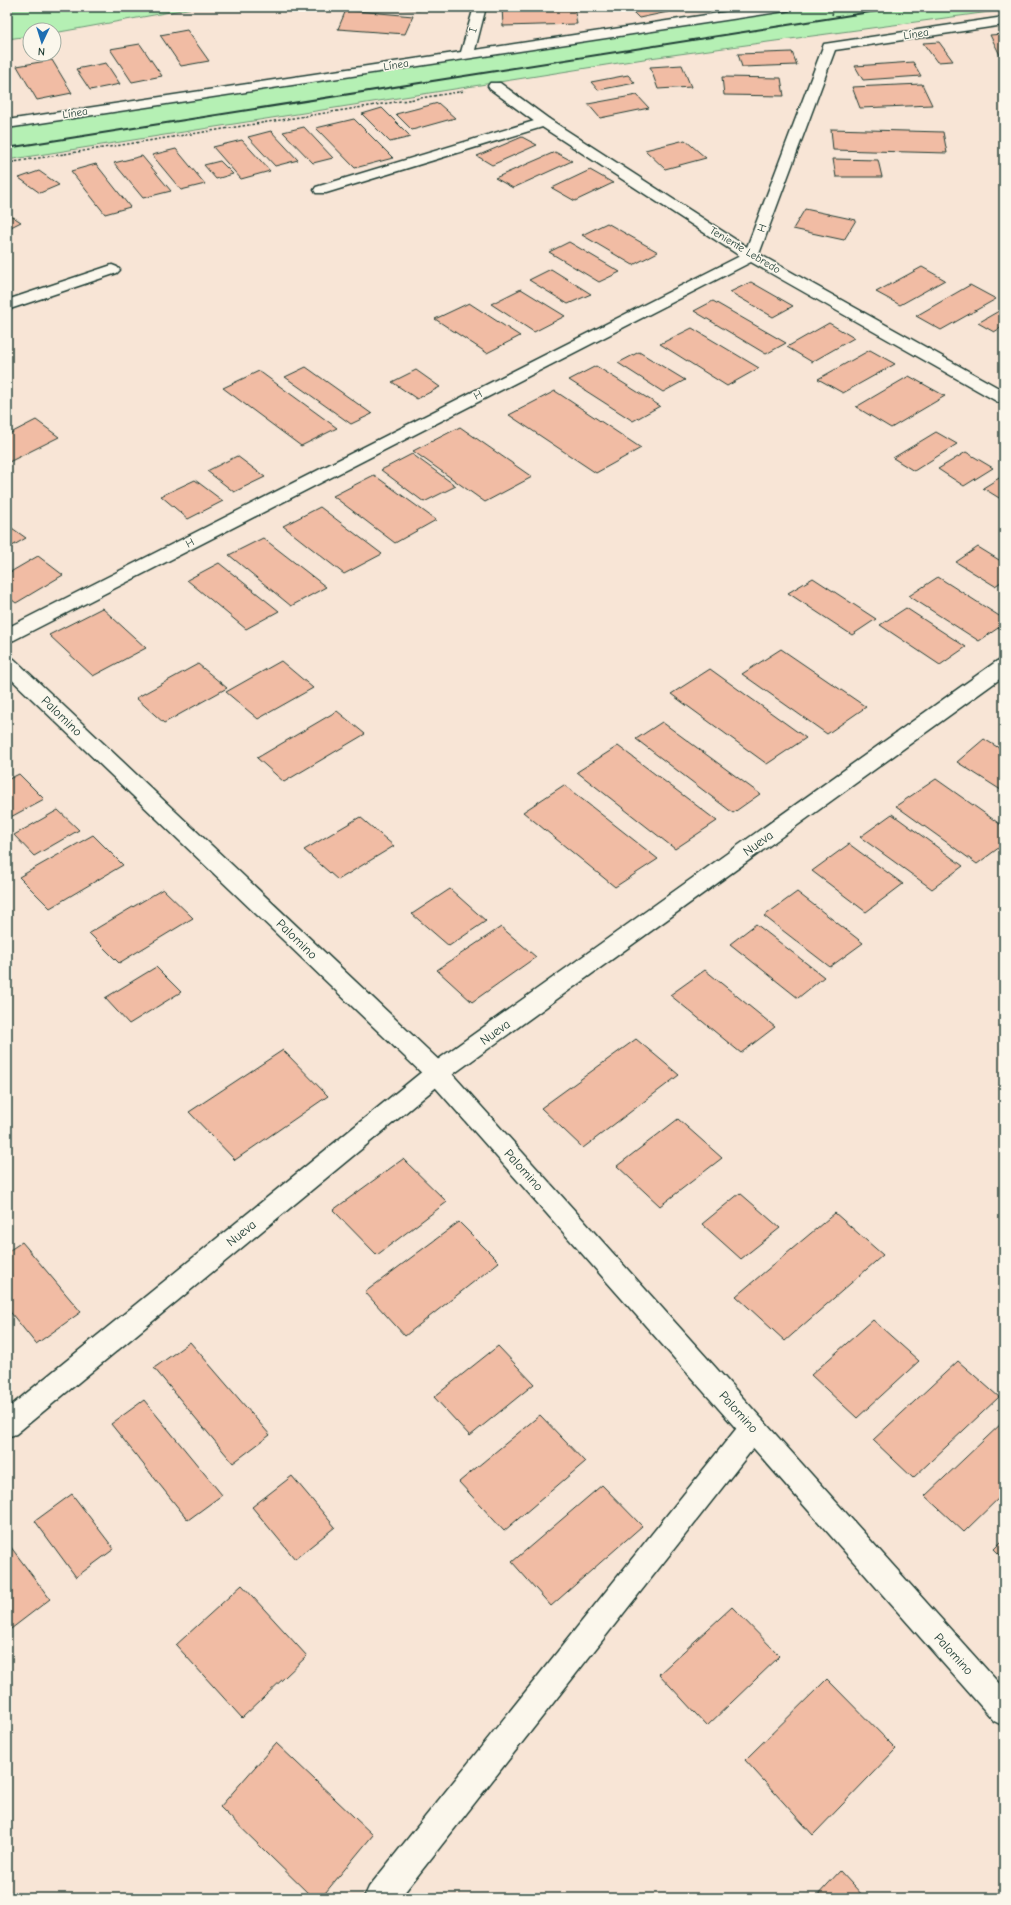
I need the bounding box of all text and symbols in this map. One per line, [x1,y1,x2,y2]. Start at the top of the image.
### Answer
north arrow [22,22,62,62]
street label: I [466,26,480,34]
street label: Línea [902,26,930,42]
text: N [37,45,45,58]
street label: Línea [382,57,410,73]
street label: Línea [61,105,89,121]
street label: H [755,222,769,234]
street label: Teniente Lebredo [707,224,783,276]
street label: H [472,387,485,403]
street label: H [184,535,197,551]
street label: Palomino [38,693,86,739]
street label: Nueva [740,827,776,859]
street label: Palomino [273,916,321,962]
street label: Nueva [477,1016,513,1048]
street label: Palomino [501,1146,547,1194]
street label: Nueva [223,1217,259,1249]
street label: Palomino [716,1388,762,1436]
street label: Palomino [931,1630,977,1678]

